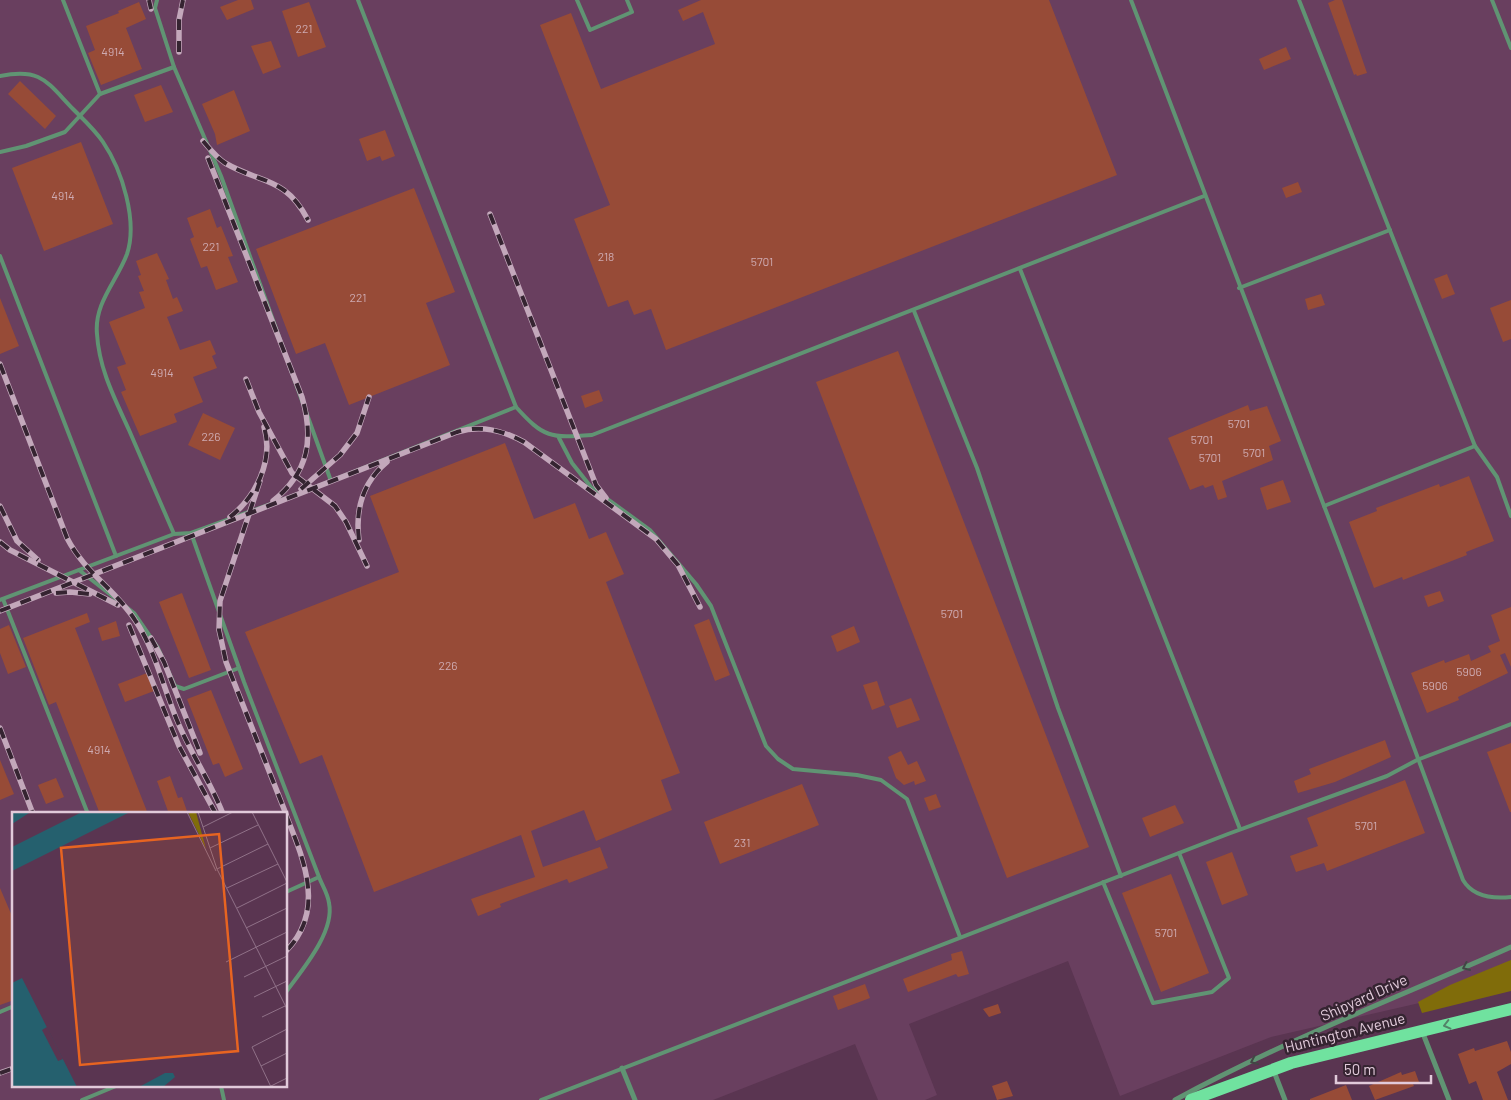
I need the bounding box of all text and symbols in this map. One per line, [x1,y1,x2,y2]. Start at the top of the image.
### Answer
house number: 221 [296,21,312,35]
house number: 4914 [101,44,125,58]
house number: 4914 [51,188,75,202]
house number: 221 [203,239,219,253]
house number: 218 [598,249,614,263]
house number: 5701 [751,254,773,268]
house number: 221 [350,290,366,304]
house number: 4914 [150,365,174,379]
house number: 5701 [1228,416,1250,430]
house number: 226 [201,429,221,443]
house number: 5701 [1191,432,1213,446]
house number: 5701 [1243,445,1265,459]
house number: 5701 [1199,450,1221,464]
house number: 5701 [941,606,963,620]
house number: 226 [438,658,458,672]
house number: 5906 [1456,664,1482,678]
house number: 5906 [1422,678,1448,692]
house number: 4914 [87,742,111,756]
inset map [12,812,288,1088]
house number: 5701 [1355,818,1377,832]
house number: 231 [734,835,750,849]
house number: 5701 [1155,925,1177,939]
one-way arrow [1462,960,1471,971]
street label: Shipyard Drive [1317,970,1410,1024]
street label: Huntington Avenue [1283,1008,1407,1056]
one-way arrow [1443,1019,1451,1029]
scale bar [1336,1052,1431,1084]
one-way arrow [1250,1055,1259,1065]
text: 50 m [1344,1060,1376,1078]

